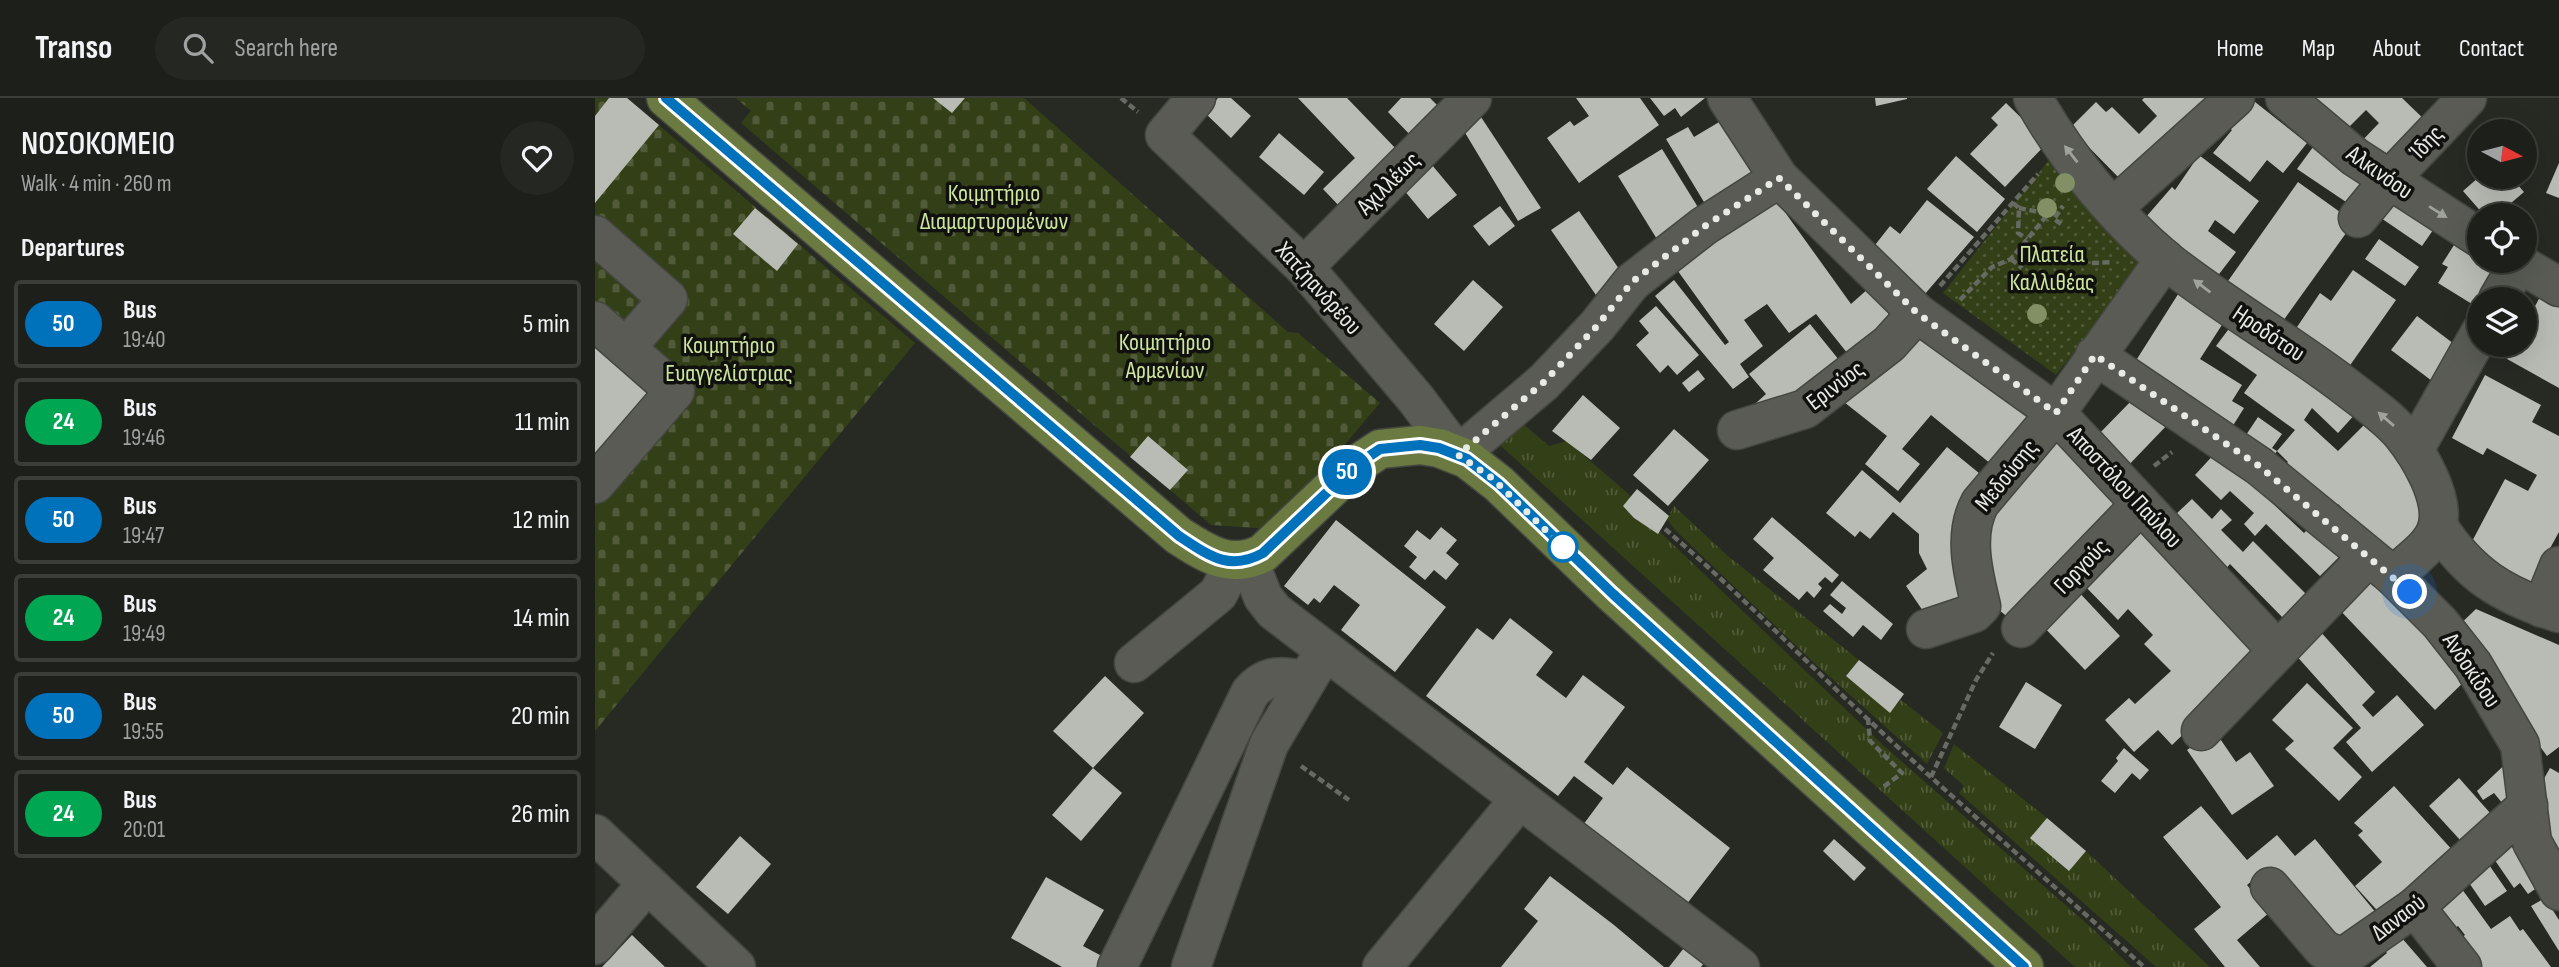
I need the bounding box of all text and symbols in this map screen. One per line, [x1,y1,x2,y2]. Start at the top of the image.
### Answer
search box [155,17,645,80]
text: Transo [35,28,113,68]
icon: search [179,29,217,67]
text: Search here [235,33,338,64]
text: Home [2216,34,2264,63]
text: Map [2302,34,2335,63]
text: About [2373,34,2421,63]
text: Contact [2459,34,2524,63]
street label: Ίδης [2403,119,2449,166]
north arrow [2467,119,2537,189]
map controls [2467,119,2537,357]
button: heart [500,121,574,195]
text: ΝΟΣΟΚΟΜΕΙΟ [21,124,175,164]
street label: Αλκινόου [2340,139,2418,206]
one-way arrow [2065,145,2079,163]
street label: Αχιλλέως [1350,146,1426,222]
text: Walk · 4 min · 260 m [21,170,171,198]
park label: Κοιμητήριο Διαμαρτυρομένων [920,179,1068,236]
button: locate [2467,203,2537,273]
one-way arrow [2428,205,2447,218]
text: Departures [21,233,125,264]
street label: Χατζηανδρέου [1269,235,1368,341]
park label: Πλατεία Καλλιθέας [2009,240,2095,297]
one-way arrow [2193,280,2211,294]
button: layers [2467,287,2537,357]
text: Bus [123,295,157,326]
street label: Ηροδότου [2227,299,2310,368]
text: 50 [53,309,74,338]
text: 5 min [523,309,570,340]
text: 19:40 [123,326,165,354]
park label: Κοιμητήριο Αρμενίων [1119,328,1211,385]
park label: Κοιμητήριο Ευαγγελίστριας [665,331,793,388]
street label: Ερινύος [1801,354,1870,416]
text: Bus [123,393,157,424]
text: 24 [53,407,74,436]
text: 11 min [515,407,570,438]
one-way arrow [2378,412,2395,427]
street label: Αποστόλου Παύλου [2061,420,2188,554]
text: 19:46 [123,424,165,452]
street label: Μεδούσης [1969,434,2044,517]
line badge: 50 [1315,449,1379,495]
text: 50 [1336,457,1358,486]
text: Bus [123,491,157,522]
text: 50 [53,505,74,534]
text: 12 min [513,505,570,536]
text: 19:47 [123,522,164,550]
unlabelled marker [1548,532,1578,562]
street label: Γοργούς [2048,533,2115,600]
your location [2392,574,2427,609]
text: Bus [123,589,157,620]
text: 24 [53,603,74,632]
text: 14 min [513,603,570,634]
text: 19:49 [123,620,165,648]
street label: Ανδοκίδου [2436,627,2507,713]
text: Bus [123,687,157,718]
text: 50 [53,701,74,730]
text: 20 min [511,701,570,732]
text: 19:55 [123,718,164,746]
text: Bus [123,785,157,816]
text: 24 [53,799,74,828]
text: 26 min [511,799,570,830]
text: 20:01 [123,816,165,844]
street label: Δαναού [2366,888,2431,947]

